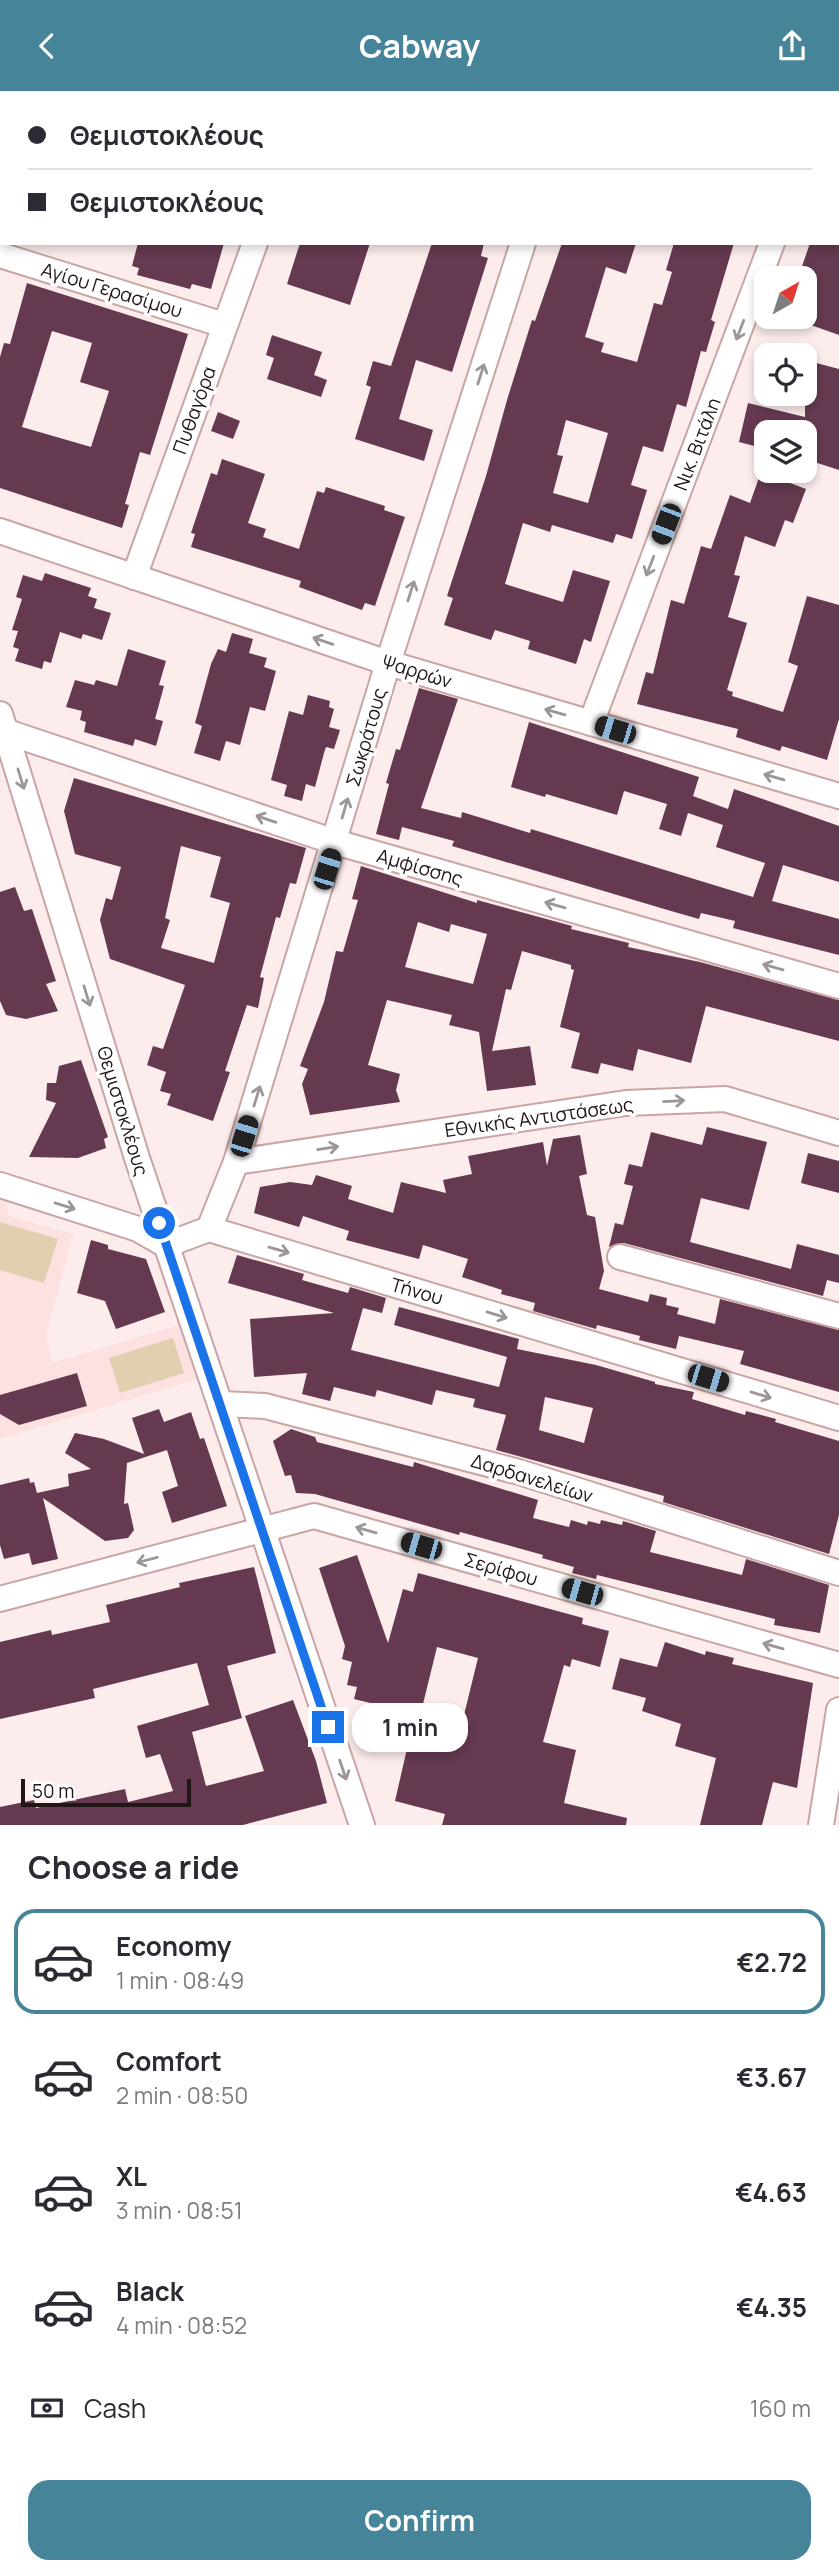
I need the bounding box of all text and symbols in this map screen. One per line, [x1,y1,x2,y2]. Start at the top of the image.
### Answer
text: Cabway [359,24,480,68]
icon: back [28,27,66,65]
icon: share [773,27,811,65]
text: Θεμιστοκλέους [70,117,264,153]
text: Θεμιστοκλέους [70,184,264,220]
street label: Αγίου Γερασίμου [38,256,186,324]
north arrow [754,266,817,329]
map controls [754,266,817,483]
one-way arrow [732,319,745,340]
button: locate [754,343,817,406]
street label: Πυθαγόρα [166,362,222,458]
one-way arrow [475,363,488,385]
street label: Νικ. Βιτάλη [667,394,727,494]
button: layers [754,420,817,483]
car [649,501,684,547]
one-way arrow [643,554,656,576]
one-way arrow [406,580,419,602]
one-way arrow [313,634,335,646]
street label: Ψαρρών [379,648,456,694]
street label: Σωκράτους [339,685,393,789]
one-way arrow [545,705,567,718]
car [592,714,639,746]
one-way arrow [15,767,28,789]
one-way arrow [763,769,785,782]
one-way arrow [340,798,353,820]
one-way arrow [255,812,277,825]
street label: Αμφίσσης [374,842,466,892]
car [311,846,344,892]
one-way arrow [544,898,566,911]
one-way arrow [763,960,785,973]
one-way arrow [82,985,95,1007]
street label: Θεμιστοκλέους [91,1043,155,1179]
one-way arrow [251,1085,264,1107]
street label: Εθνικής Αντιστάσεως [443,1091,635,1143]
one-way arrow [663,1094,685,1107]
car [228,1113,261,1159]
one-way arrow [316,1141,339,1154]
one-way arrow [54,1200,76,1213]
route start [143,1207,175,1239]
one-way arrow [267,1244,289,1257]
street label: Τήνου [388,1271,446,1311]
one-way arrow [486,1309,508,1322]
car [685,1362,732,1394]
one-way arrow [750,1389,772,1402]
street label: Δαρδανελείων [468,1447,596,1509]
one-way arrow [355,1523,377,1536]
car [398,1530,445,1562]
street label: Σερίφου [461,1546,541,1592]
one-way arrow [136,1554,158,1567]
car [559,1576,606,1608]
one-way arrow [763,1639,785,1652]
callout: 1 min [352,1703,468,1751]
route end [312,1711,344,1743]
text: 1 min [382,1711,438,1743]
one-way arrow [338,1759,350,1781]
scale bar [21,1776,191,1808]
text: 50 m [32,1778,74,1804]
text: Choose a ride [28,1845,239,1889]
text: Economy [116,1928,231,1964]
icon: car [32,1930,95,1993]
text: €2.72 [737,1944,807,1980]
text: 1 min · 08:49 [116,1964,244,1996]
text: Comfort [116,2043,222,2079]
icon: car [32,2045,95,2108]
text: €3.67 [736,2059,807,2095]
text: 2 min · 08:50 [116,2079,248,2111]
text: XL [116,2158,147,2194]
icon: car [32,2160,95,2223]
text: €4.63 [735,2174,807,2210]
text: 3 min · 08:51 [116,2194,243,2226]
text: Black [116,2273,184,2309]
icon: car [32,2275,95,2338]
text: €4.35 [736,2289,807,2325]
text: 4 min · 08:52 [116,2309,247,2341]
icon: cash [28,2389,66,2427]
text: Cash [84,2390,146,2426]
text: 160 m [750,2392,811,2424]
button: Confirm [28,2480,811,2560]

